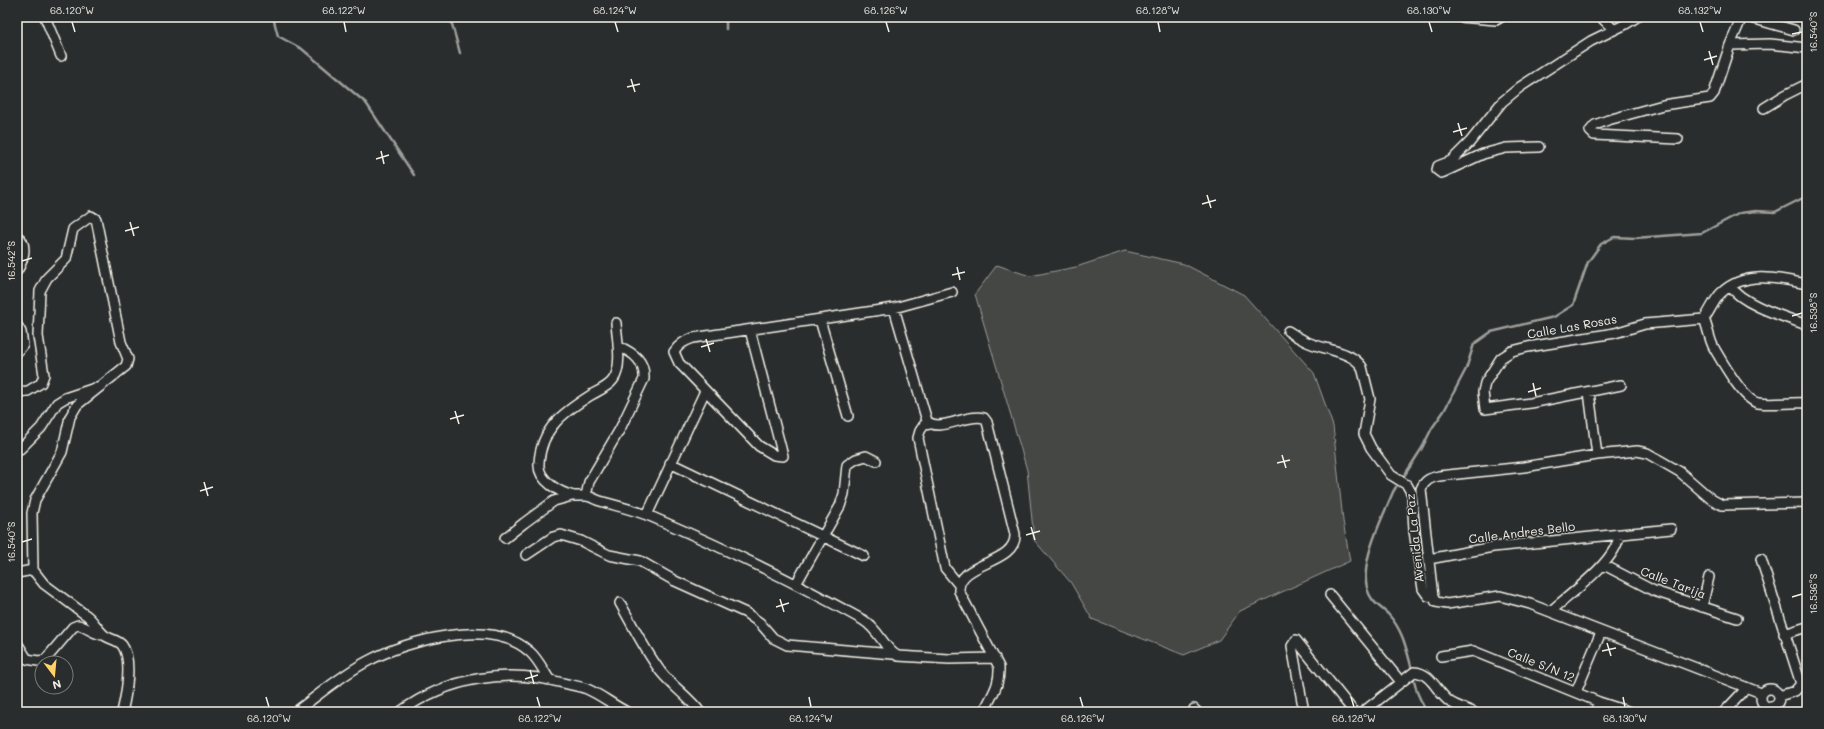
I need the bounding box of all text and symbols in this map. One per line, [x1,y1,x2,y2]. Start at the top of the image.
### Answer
text: 68.120°W [50,3,94,17]
text: 68.122°W [322,3,366,17]
text: 68.124°W [593,3,637,17]
text: 68.126°W [864,3,908,17]
text: 68.128°W [1136,3,1180,17]
text: 68.130°W [1407,3,1451,17]
text: 68.132°W [1678,3,1722,17]
text: 16.540°S [1806,11,1820,52]
text: 16.542°S [4,241,18,281]
text: 16.538°S [1806,292,1820,333]
street label: Calle Las Rosas [1526,310,1618,342]
street label: Avenida La Paz [1401,493,1427,583]
street label: Calle Andres Bello [1468,518,1576,546]
text: 16.540°S [4,521,18,562]
street label: Calle Tarija [1638,562,1708,602]
text: 16.536°S [1806,573,1820,614]
street label: Calle S/N 12 [1505,643,1577,685]
north arrow [34,655,74,695]
text: N [51,677,63,693]
text: 68.120°W [247,711,291,725]
text: 68.122°W [518,711,562,725]
text: 68.124°W [789,711,833,725]
text: 68.126°W [1061,711,1105,725]
text: 68.128°W [1332,711,1376,725]
text: 68.130°W [1603,711,1647,725]

